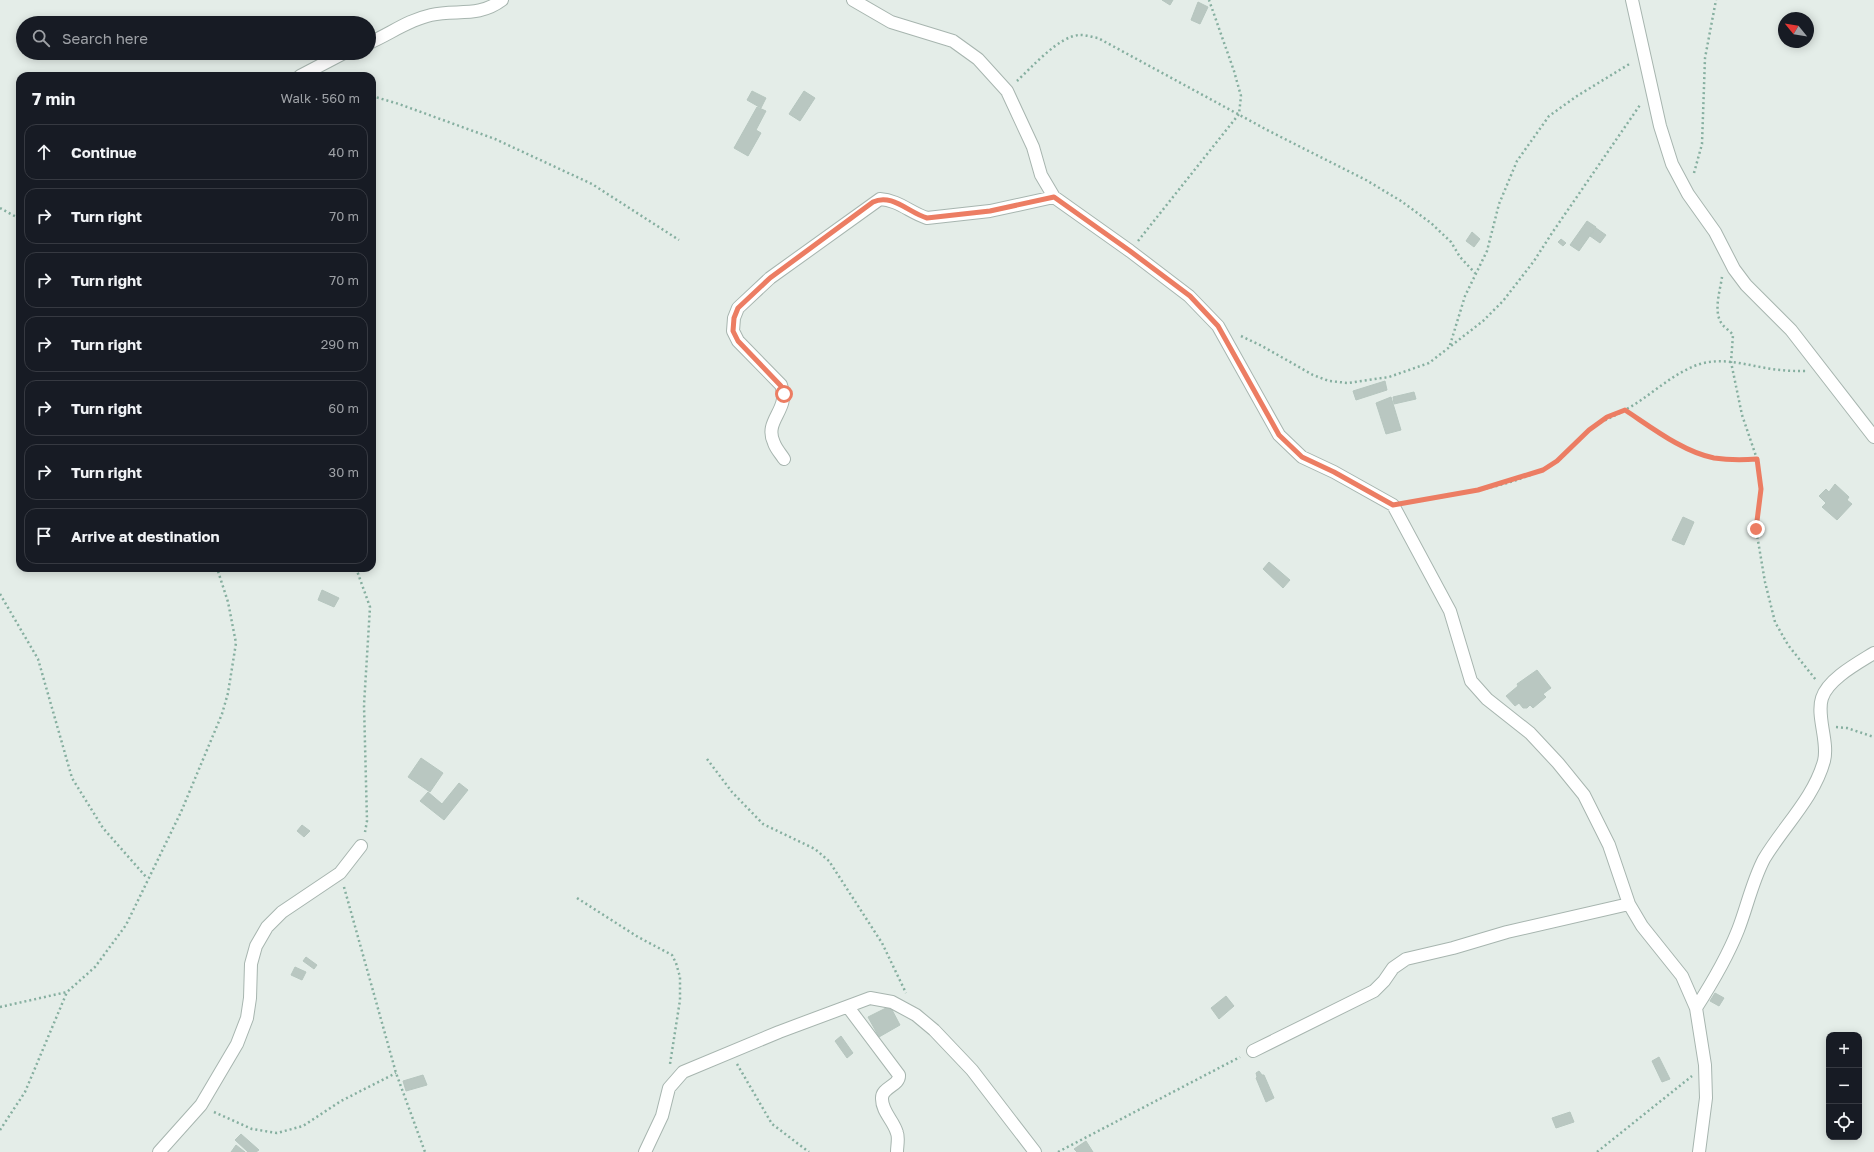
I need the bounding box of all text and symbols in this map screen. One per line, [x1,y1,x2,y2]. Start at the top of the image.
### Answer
north arrow [1778,12,1814,48]
search box [16,16,376,60]
icon: search [30,27,52,49]
text: Search here [62,29,148,47]
text: 7 min [32,88,75,109]
text: Walk · 560 m [281,90,360,106]
icon: ahead [33,141,55,163]
text: Continue [71,143,137,161]
text: 40 m [328,144,359,160]
icon: right [33,205,55,227]
text: Turn right [71,207,142,225]
text: 70 m [329,208,359,224]
icon: right [33,269,55,291]
text: Turn right [71,271,142,289]
text: 70 m [329,272,359,288]
icon: right [33,333,55,355]
text: Turn right [71,335,142,353]
text: 290 m [321,336,359,352]
route start [775,385,793,403]
icon: right [33,397,55,419]
text: Turn right [71,399,142,417]
text: 60 m [328,400,359,416]
icon: right [33,461,55,483]
text: Turn right [71,463,142,481]
text: 30 m [329,464,359,480]
route end [1747,520,1765,538]
icon: arrive [33,525,55,547]
text: Arrive at destination [71,527,220,545]
map controls [1826,1032,1862,1140]
button: + [1826,1032,1862,1068]
button: − [1826,1068,1862,1104]
button: locate [1826,1104,1862,1140]

